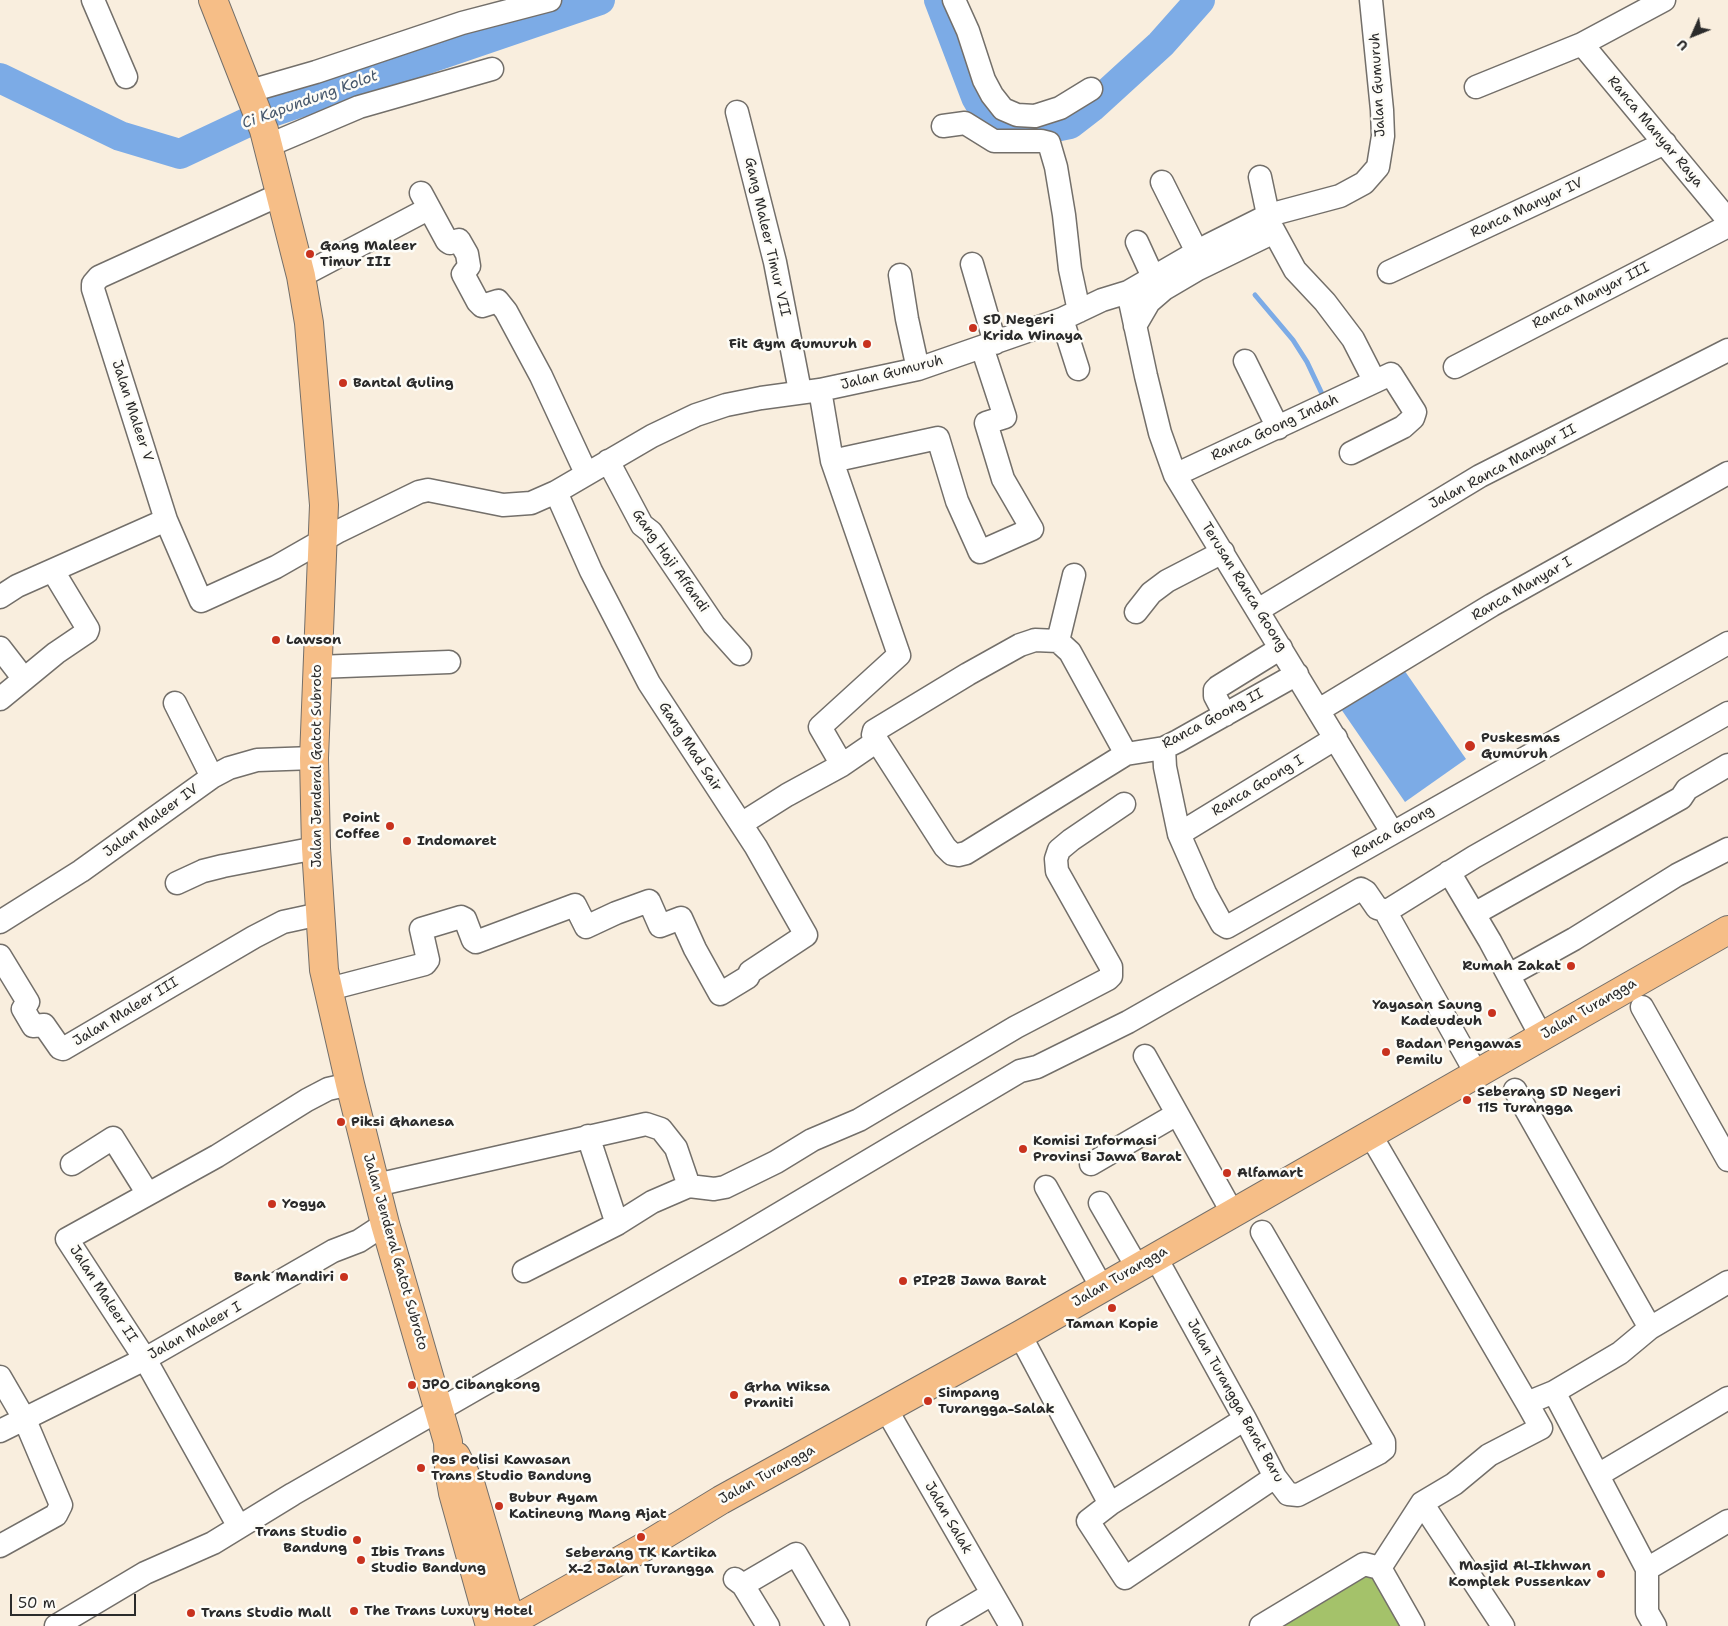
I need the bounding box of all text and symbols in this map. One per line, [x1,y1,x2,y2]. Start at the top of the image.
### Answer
north arrow [1668,10,1718,60]
street label: Jalan Gumuruh [1367,32,1389,138]
text: U [1672,36,1692,55]
water label: Ci Kapundung Kolot [240,67,380,133]
street label: Ranca Manyar Raya [1604,73,1706,191]
street label: Gang Maleer Timur VII [741,156,793,318]
street label: Ranca Manyar IV [1468,175,1586,241]
place label: Gang Maleer Timur III [320,238,417,270]
marker: Gang Maleer Timur III [304,248,316,260]
street label: Ranca Manyar III [1530,259,1652,333]
place label: SD Negeri Krida Winaya [983,312,1083,344]
marker: SD Negeri Krida Winaya [967,322,979,334]
place label: Fit Gym Gumuruh [729,336,857,352]
marker: Fit Gym Gumuruh [861,338,873,350]
street label: Jalan Gumuruh [839,352,945,394]
street label: Jalan Maleer V [108,358,156,464]
place label: Bantal Guling [353,375,454,391]
marker: Bantal Guling [337,377,349,389]
street label: Ranca Goong Indah [1209,391,1341,465]
street label: Jalan Ranca Manyar II [1427,421,1579,513]
street label: Gang Haji Affandi [628,506,712,616]
street label: Terusan Ranca Goong [1197,519,1291,655]
street label: Ranca Manyar I [1469,553,1575,625]
place label: Lawson [286,632,341,648]
marker: Lawson [270,634,282,646]
street label: Jalan Jenderal Gatot Subroto [309,664,325,868]
street label: Ranca Goong II [1160,685,1266,753]
street label: Gang Mad Sair [655,699,725,795]
place label: Puskesmas Gumuruh [1481,730,1560,762]
marker: Puskesmas Gumuruh [1463,739,1477,753]
street label: Ranca Goong I [1209,752,1307,820]
street label: Jalan Maleer IV [100,781,202,861]
street label: Ranca Goong [1349,802,1437,862]
place label: Point Coffee [335,810,380,842]
marker: Point Coffee [384,820,396,832]
place label: Indomaret [417,833,496,849]
marker: Indomaret [401,835,413,847]
place label: Rumah Zakat [1462,958,1561,974]
marker: Rumah Zakat [1565,960,1577,972]
street label: Jalan Maleer III [70,974,182,1050]
street label: Jalan Turangga [1539,975,1639,1043]
place label: Yayasan Saung Kadeudeuh [1372,997,1482,1030]
marker: Yayasan Saung Kadeudeuh [1486,1007,1498,1019]
place label: Badan Pengawas Pemilu [1396,1036,1521,1068]
marker: Badan Pengawas Pemilu [1380,1046,1392,1058]
place label: Seberang SD Negeri 115 Turangga [1477,1084,1621,1116]
marker: Seberang SD Negeri 115 Turangga [1461,1094,1473,1106]
place label: Piksi Ghanesa [351,1114,454,1130]
marker: Piksi Ghanesa [335,1116,347,1128]
place label: Komisi Informasi Provinsi Jawa Barat [1033,1133,1182,1166]
marker: Komisi Informasi Provinsi Jawa Barat [1017,1143,1029,1155]
street label: Jalan Jenderal Gatot Subroto [359,1152,431,1352]
place label: Alfamart [1237,1165,1303,1181]
marker: Alfamart [1221,1167,1233,1179]
place label: Yogya [282,1196,326,1212]
marker: Yogya [266,1198,278,1210]
street label: Jalan Maleer II [66,1243,140,1345]
street label: Jalan Turangga [1070,1243,1170,1311]
place label: Bank Mandiri [234,1269,334,1285]
marker: Bank Mandiri [338,1271,350,1283]
place label: PIP2B Jawa Barat [913,1273,1046,1289]
marker: PIP2B Jawa Barat [897,1275,909,1287]
street label: Jalan Maleer I [145,1298,245,1364]
marker: Taman Kopie [1106,1302,1118,1314]
place label: Taman Kopie [1066,1316,1158,1332]
street label: Jalan Turangga Barat Baru [1183,1316,1287,1486]
place label: JPO Cibangkong [422,1377,540,1393]
marker: JPO Cibangkong [406,1379,418,1391]
place label: Grha Wiksa Praniti [744,1379,830,1411]
place label: Simpang Turangga-Salak [938,1385,1055,1418]
marker: Grha Wiksa Praniti [728,1389,740,1401]
marker: Simpang Turangga-Salak [922,1395,934,1407]
street label: Jalan Turangga [716,1442,818,1508]
place label: Pos Polisi Kawasan Trans Studio Bandung [431,1452,591,1484]
marker: Pos Polisi Kawasan Trans Studio Bandung [415,1462,427,1474]
street label: Jalan Salak [921,1479,975,1557]
place label: Bubur Ayam Katineung Mang Ajat [509,1490,666,1522]
marker: Bubur Ayam Katineung Mang Ajat [493,1500,505,1512]
place label: Trans Studio Bandung [255,1524,347,1556]
marker: Seberang TK Kartika X-2 Jalan Turangga [635,1531,647,1543]
marker: Trans Studio Bandung [351,1534,363,1546]
place label: Ibis Trans Studio Bandung [371,1544,486,1576]
place label: Seberang TK Kartika X-2 Jalan Turangga [565,1545,717,1578]
marker: Ibis Trans Studio Bandung [355,1554,367,1566]
place label: Masjid Al-Ikhwan Komplek Pussenkav [1448,1558,1591,1590]
marker: Masjid Al-Ikhwan Komplek Pussenkav [1595,1568,1607,1580]
scale bar [12,1584,139,1616]
text: 50 m [18,1593,56,1613]
place label: The Trans Luxury Hotel [364,1603,533,1619]
place label: Trans Studio Mall [201,1605,331,1621]
marker: The Trans Luxury Hotel [348,1605,360,1617]
marker: Trans Studio Mall [185,1607,197,1619]

